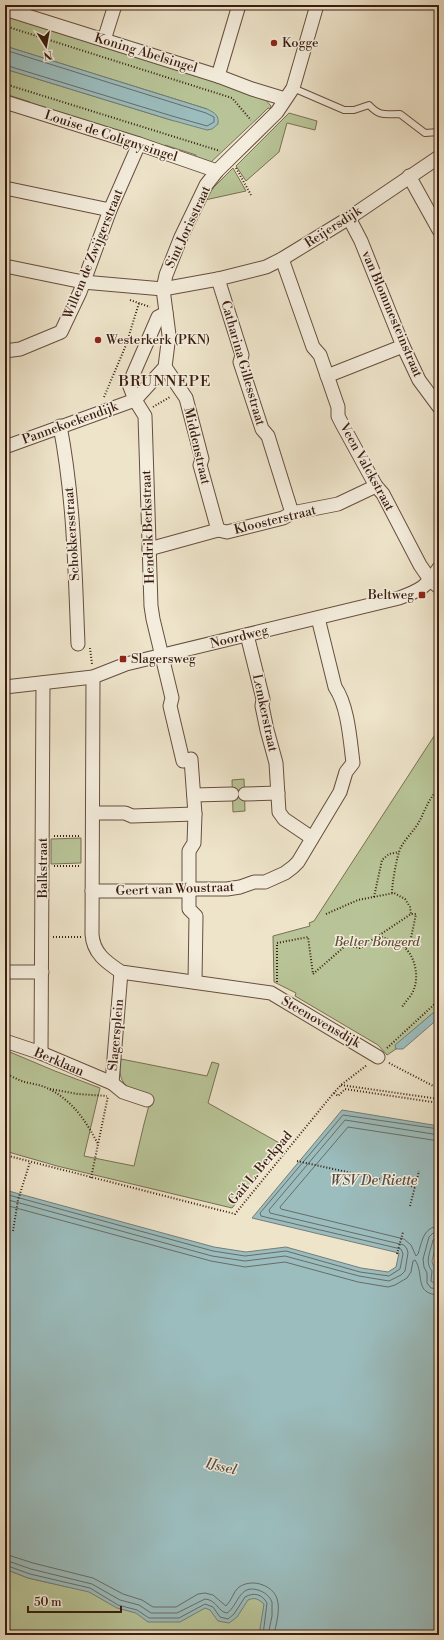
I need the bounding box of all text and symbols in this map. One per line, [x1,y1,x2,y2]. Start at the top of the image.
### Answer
north arrow [26,26,66,66]
street label: Koning Abelsingel [92,30,200,76]
place label: Kogge [282,35,319,51]
marker: Kogge [269,38,279,48]
text: N [42,47,53,63]
street label: Louise de Colignysingel [42,107,180,165]
street label: Sint Jorisstraat [162,183,214,271]
street label: Willem de Zwijgerstraat [59,186,127,322]
street label: Reijersdijk [302,202,365,251]
street label: van Blommesteinstraat [358,248,426,380]
street label: Catharina Gillesstraat [217,299,269,428]
place label: Westerkerk (PKN) [105,332,210,348]
marker: Westerkerk (PKN) [93,335,103,345]
district label: BRUNNEPE [118,372,211,391]
street label: Pannekoekendijk [20,398,121,448]
street label: Middenstraat [180,406,214,486]
street label: Veen Valckstraat [336,419,398,514]
street label: Hendrik Berkstraat [138,469,158,584]
street label: Schokkersstraat [61,486,83,581]
street label: Kloosterstraat [232,502,318,538]
place label: Beltweg [367,587,414,603]
marker: Beltweg [417,590,427,600]
street label: Noordweg [208,622,270,652]
place label: Slagersweg [131,651,196,667]
marker: Slagersweg [118,654,128,664]
street label: Lemkerstraat [249,673,281,754]
street label: Balkstraat [35,837,51,899]
street label: Geert van Woustraat [115,879,235,899]
park label: Belter Bongerd [333,934,420,950]
street label: Steenovensdijk [279,993,364,1052]
street label: Slagersplein [105,998,127,1072]
street label: Berklaan [31,1044,87,1080]
street label: Gait L. Berkpad [225,1127,296,1208]
water label: WSV De Riette [331,1172,418,1190]
water label: IJssel [202,1454,239,1480]
scale bar [28,1588,121,1614]
text: 50 m [34,1595,62,1610]

